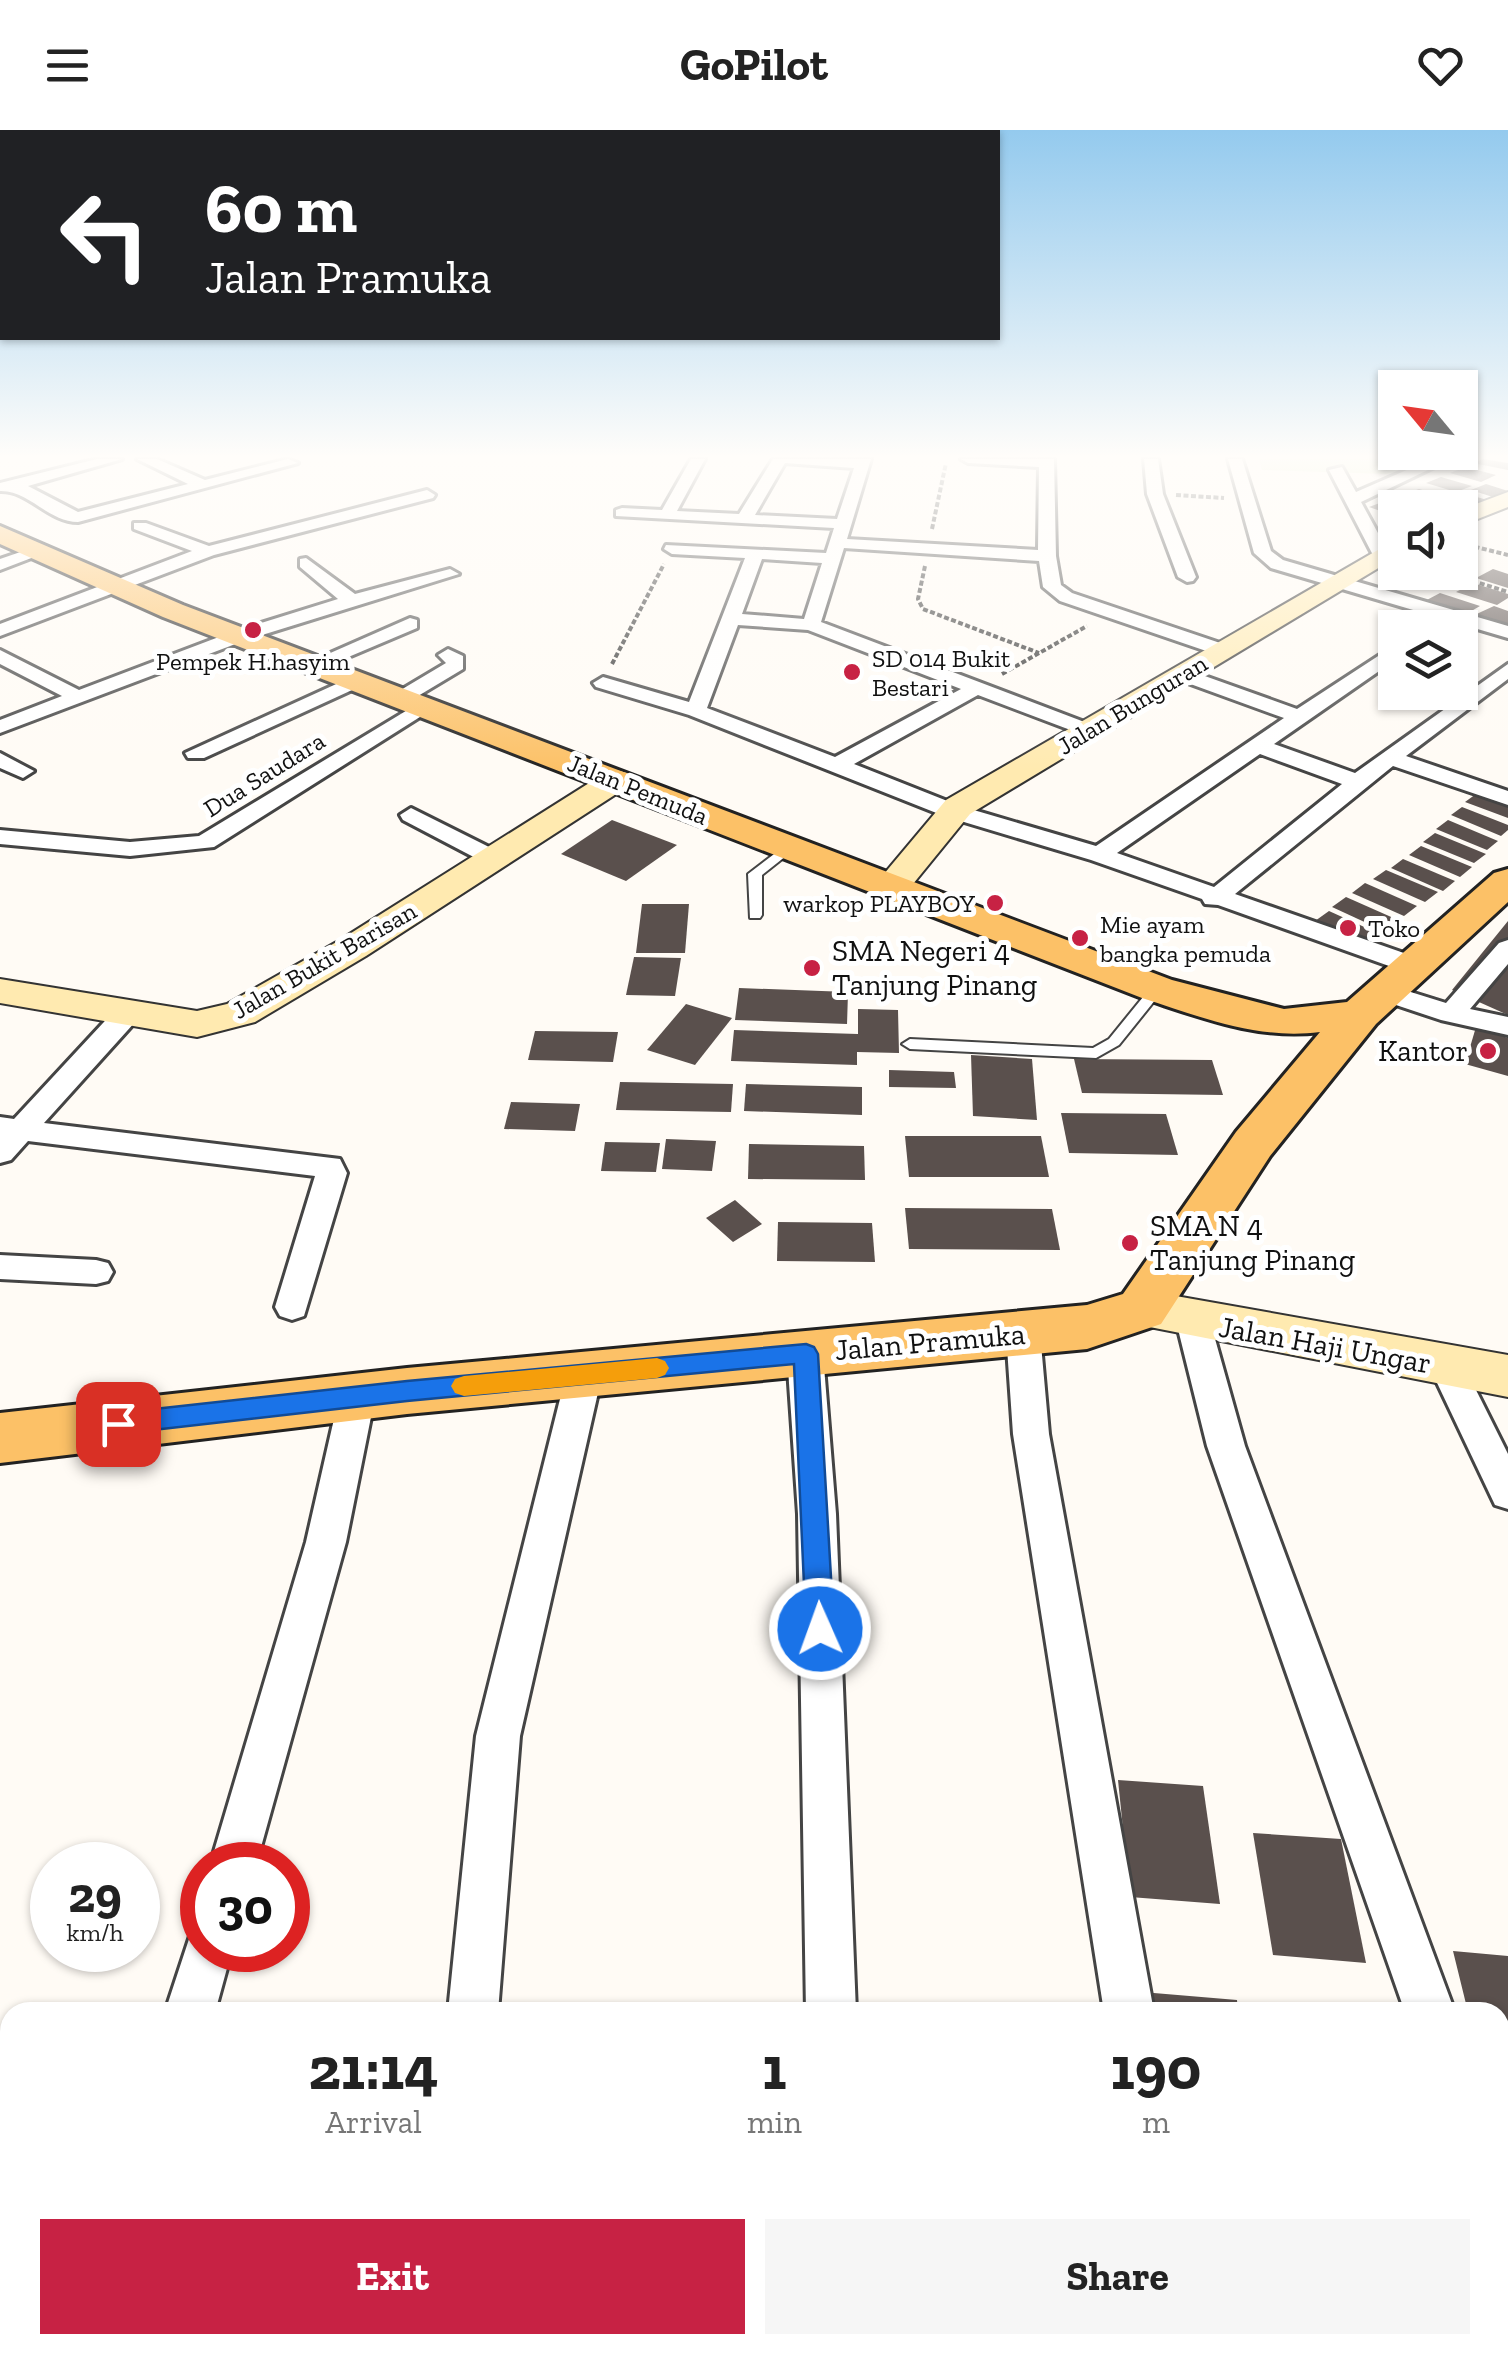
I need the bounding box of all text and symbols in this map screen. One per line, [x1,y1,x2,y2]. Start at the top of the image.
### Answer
icon: menu [40,38,95,93]
text: GoPilot [680,38,828,92]
icon: heart [1413,38,1468,93]
text: 60 m [205,166,357,250]
icon: left [40,170,170,300]
text: Jalan Pramuka [205,251,491,305]
north arrow [1378,370,1478,470]
map controls [1378,370,1478,710]
button: sound [1378,490,1478,590]
button: layers [1378,610,1478,710]
marker: Pempek H.hasyim [242,619,264,641]
place label: SD 014 Bukit Bestari [872,643,1011,702]
place label: Pempek H.hasyim [156,646,350,676]
street label: Jalan Bunguran [1052,647,1213,761]
marker: SD 014 Bukit Bestari [841,661,863,683]
street label: Dua Saudara [198,725,330,823]
street label: Jalan Pemuda [564,747,712,831]
place label: warkop PLAYBOY [783,888,976,918]
marker: warkop PLAYBOY [984,892,1006,914]
street label: Jalan Bukit Barisan [227,895,422,1025]
place label: Mie ayam bangka pemuda [1099,909,1271,968]
place label: Toko [1368,913,1420,943]
marker: Toko [1337,917,1359,939]
marker: Mie ayam bangka pemuda [1069,927,1091,949]
place label: SMA Negeri 4 Tanjung Pinang [832,933,1037,1003]
marker: SMA Negeri 4 Tanjung Pinang [801,957,823,979]
place label: Kantor [1378,1033,1468,1069]
marker: Kantor [1477,1040,1499,1062]
place label: SMA N 4 Tanjung Pinang [1150,1208,1355,1278]
marker: SMA N 4 Tanjung Pinang [1119,1232,1141,1254]
street label: Jalan Haji Ungar [1216,1309,1434,1381]
street label: Jalan Pramuka [833,1316,1027,1368]
pin [76,1382,161,1467]
icon: arrive [91,1397,146,1452]
position arrow [768,1577,872,1681]
speed limit sign: 30 [180,1842,310,1972]
text: 29 [68,1865,122,1925]
text: km/h [66,1917,124,1947]
text: 21:14 [309,2032,438,2104]
text: 1 [762,2032,787,2104]
text: 190 [1110,2032,1201,2104]
text: Arrival [325,2103,422,2141]
text: min [747,2103,802,2141]
text: m [1142,2103,1170,2141]
button: Exit [40,2219,745,2334]
button: Share [765,2219,1470,2334]

